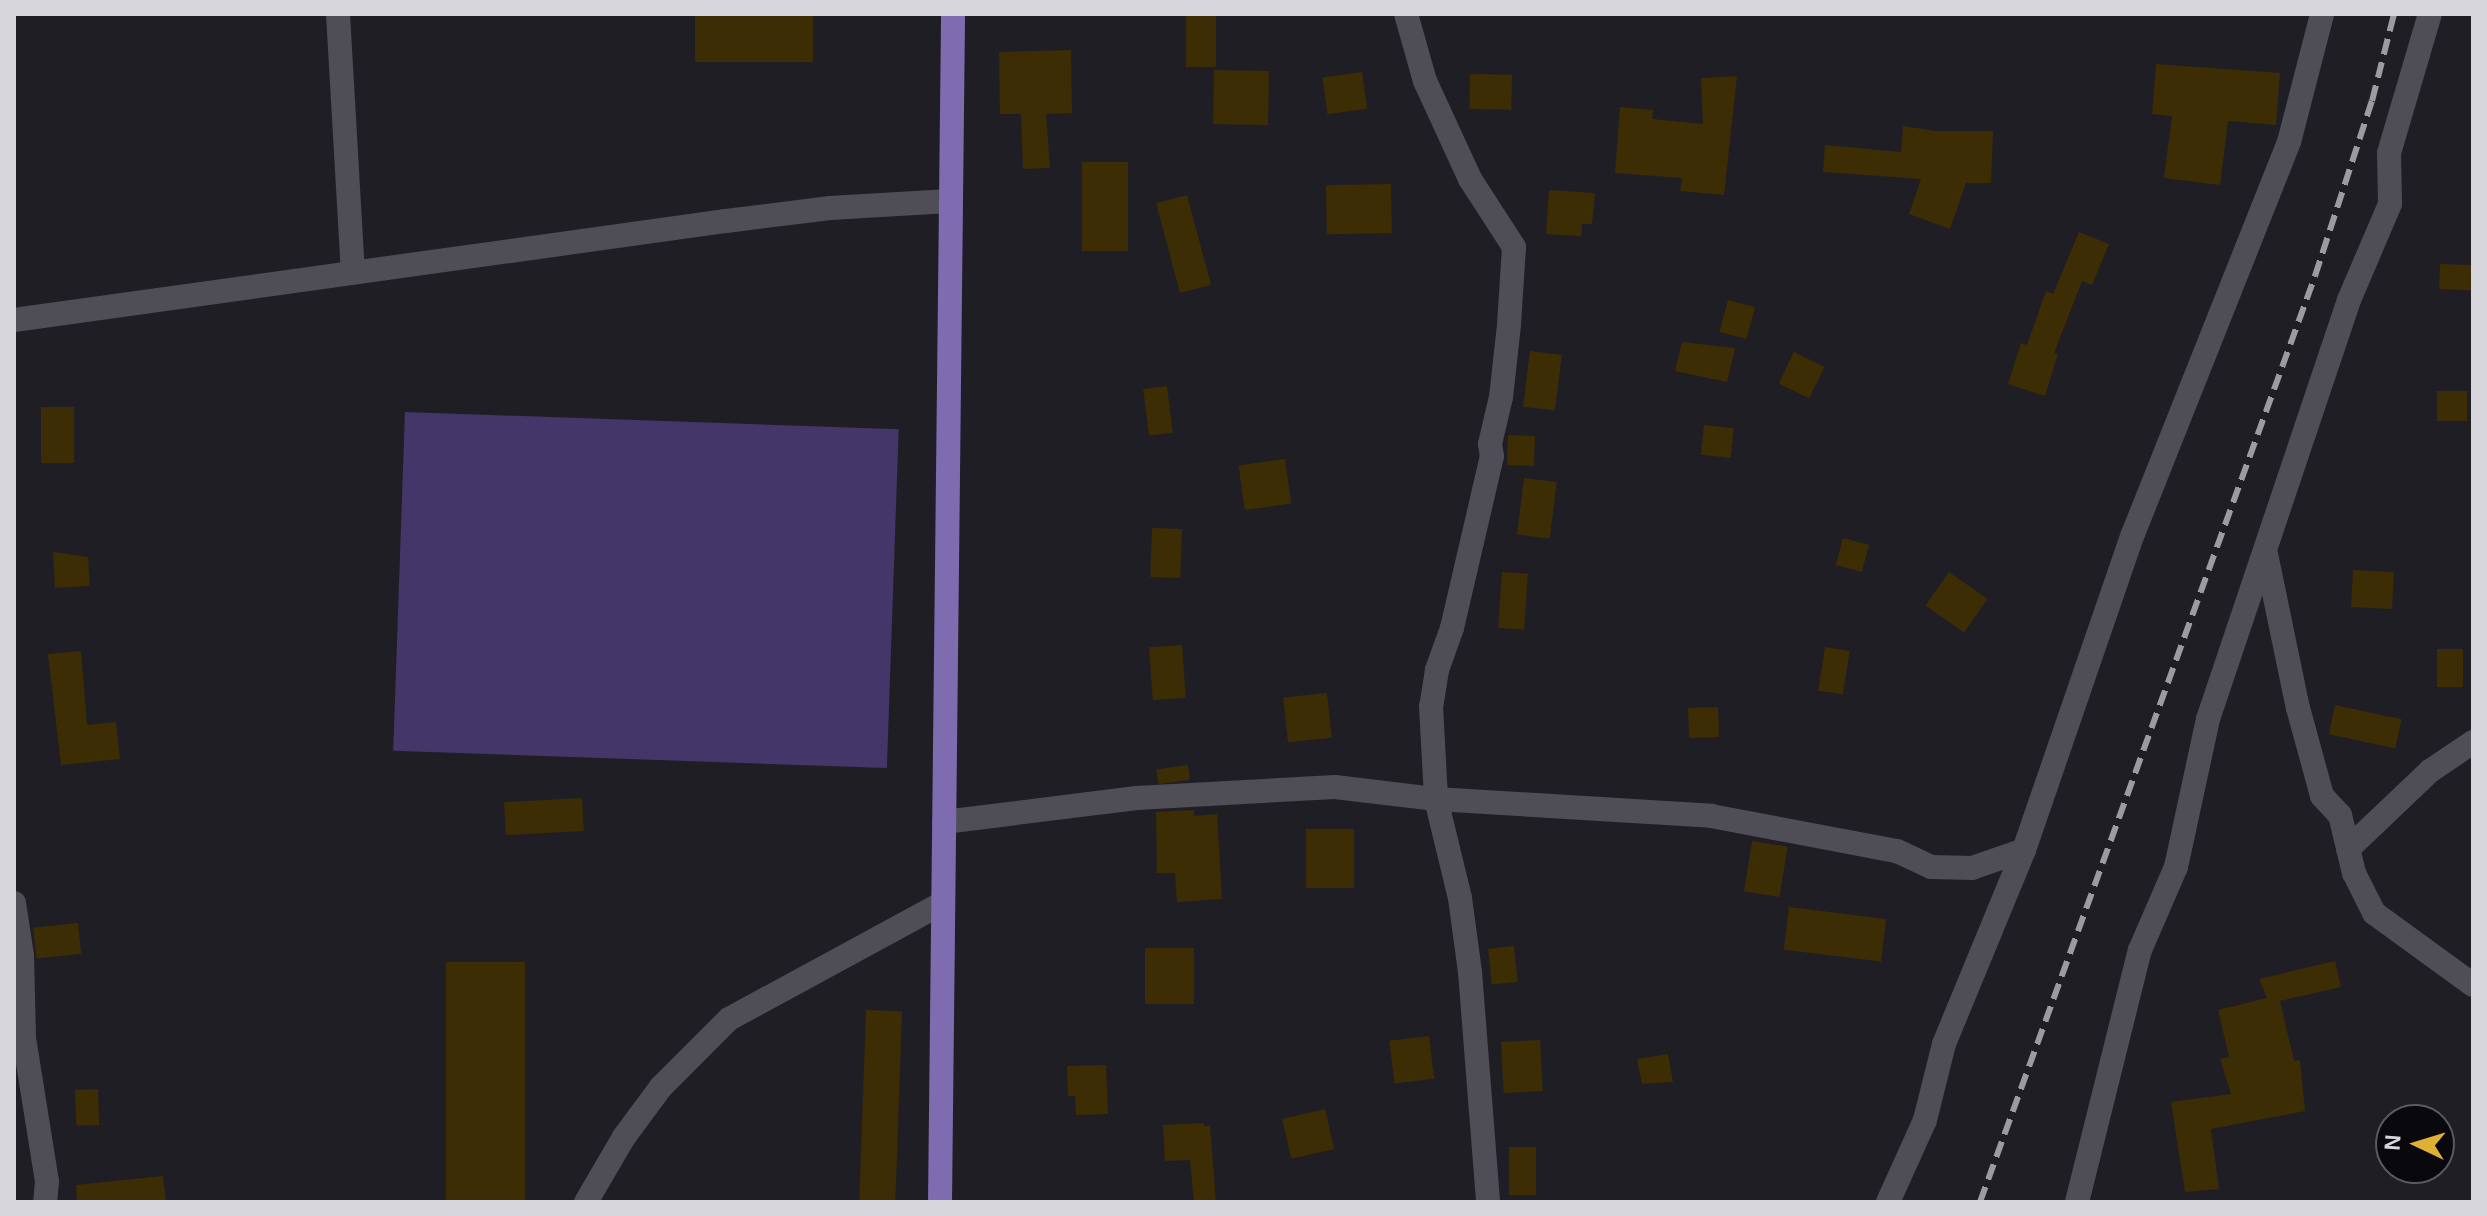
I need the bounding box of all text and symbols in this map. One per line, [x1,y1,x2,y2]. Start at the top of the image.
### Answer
north arrow [2375,1104,2455,1184]
text: N [2380,1134,2406,1151]

